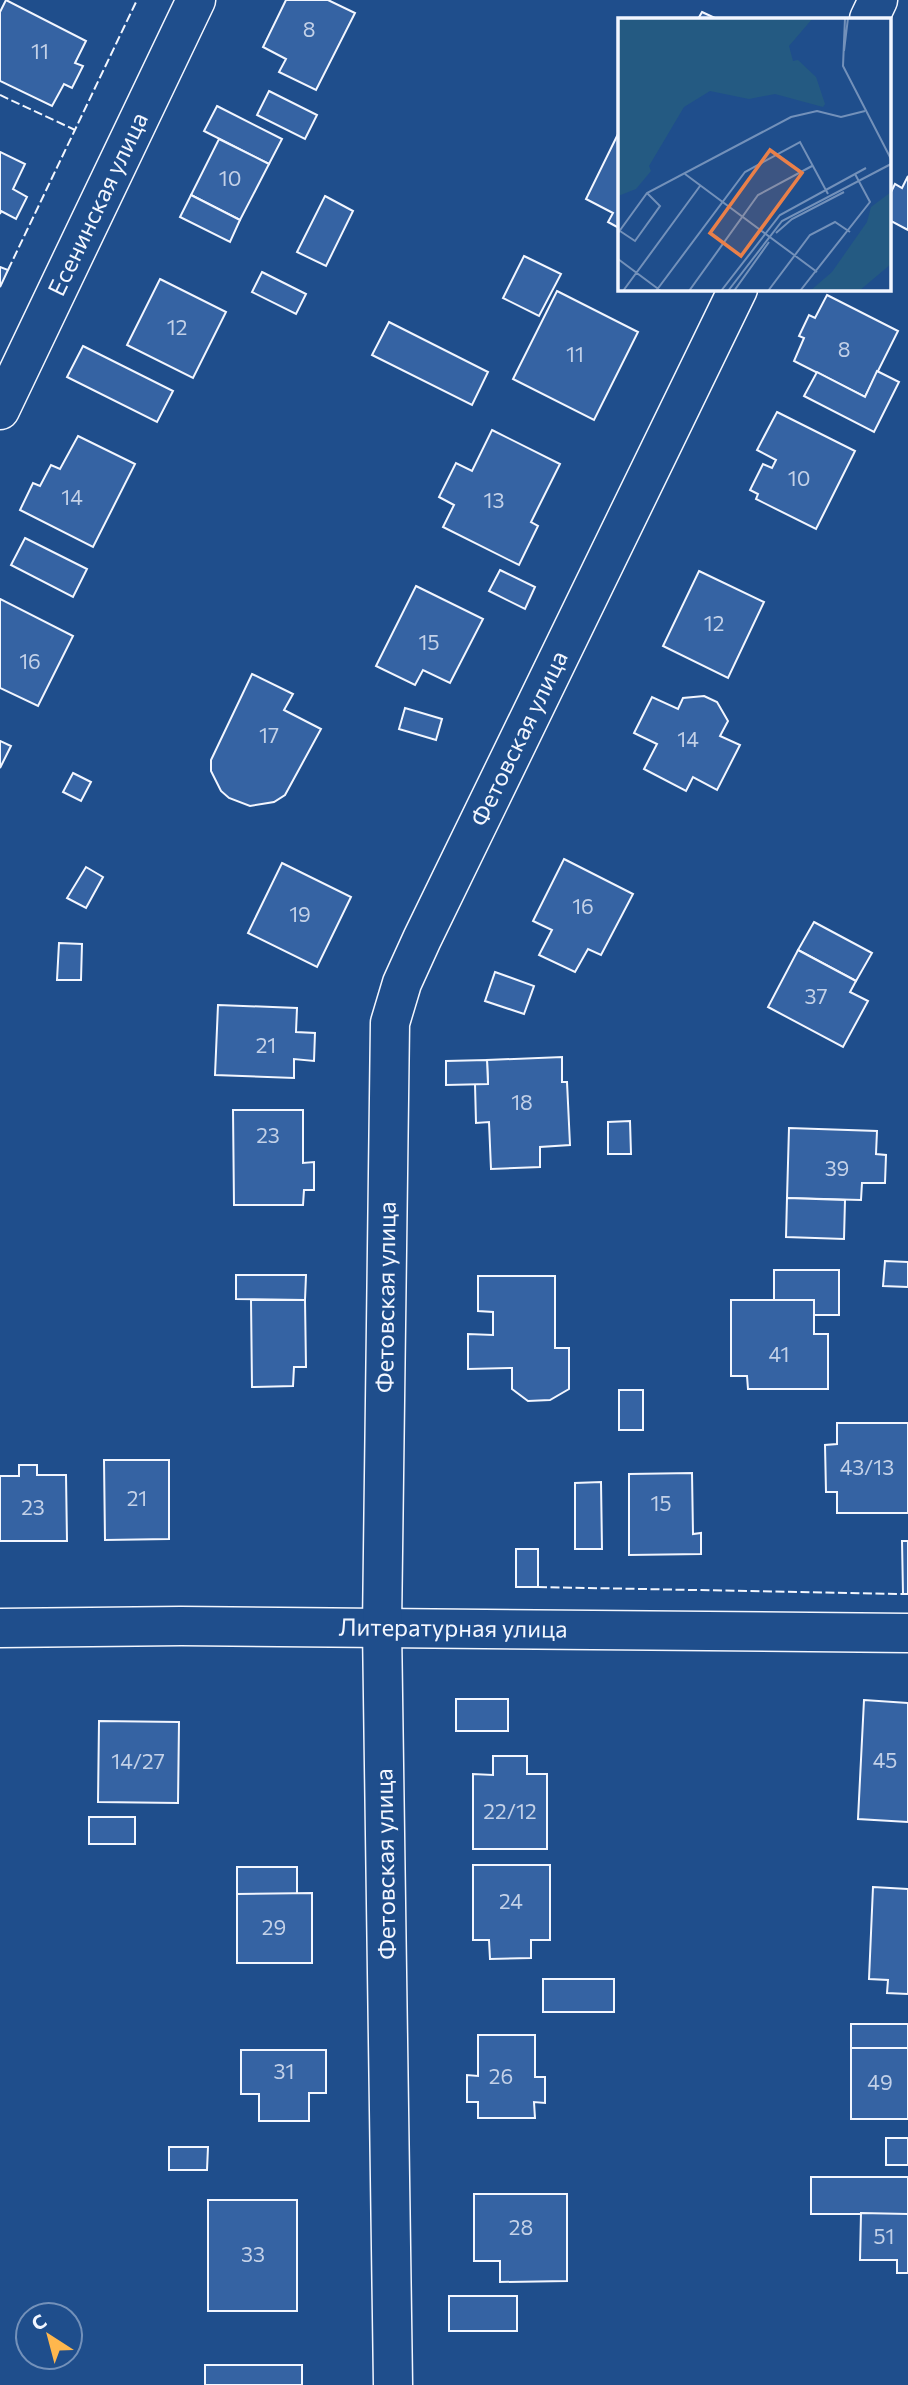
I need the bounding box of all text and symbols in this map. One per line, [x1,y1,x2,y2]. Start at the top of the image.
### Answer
house number: 8 [303,16,315,41]
inset map [618,18,890,290]
house number: 11 [31,38,49,63]
street label: Есенинская улица [41,107,153,300]
house number: 10 [219,165,241,190]
house number: 12 [167,314,187,339]
house number: 8 [838,336,850,361]
house number: 11 [566,341,584,366]
house number: 10 [788,465,810,490]
house number: 14 [61,484,83,509]
house number: 13 [484,487,504,512]
house number: 12 [704,610,724,635]
house number: 15 [418,629,440,654]
street label: Фетовская улица [463,646,573,830]
house number: 16 [19,648,41,673]
house number: 17 [259,722,279,747]
house number: 14 [677,726,699,751]
house number: 16 [572,893,594,918]
house number: 19 [289,901,311,926]
house number: 37 [805,983,827,1008]
house number: 21 [256,1032,276,1057]
house number: 18 [511,1089,533,1114]
house number: 23 [256,1122,280,1147]
house number: 39 [825,1155,849,1180]
street label: Фетовская улица [369,1201,401,1393]
house number: 41 [769,1341,789,1366]
house number: 43/13 [840,1454,894,1479]
house number: 21 [127,1485,147,1510]
house number: 15 [650,1490,672,1515]
house number: 23 [21,1494,45,1519]
street label: Литературная улица [338,1612,568,1643]
house number: 45 [873,1747,897,1772]
house number: 14/27 [111,1748,165,1773]
street label: Фетовская улица [368,1768,401,1960]
house number: 22/12 [483,1798,537,1823]
house number: 24 [499,1888,523,1913]
house number: 29 [262,1914,286,1939]
house number: 31 [274,2058,294,2083]
house number: 26 [489,2063,513,2088]
house number: 49 [867,2069,893,2094]
house number: 28 [509,2214,533,2239]
house number: 51 [873,2223,895,2248]
house number: 33 [241,2241,265,2266]
north arrow [14,2301,84,2371]
text: С [27,2309,51,2335]

